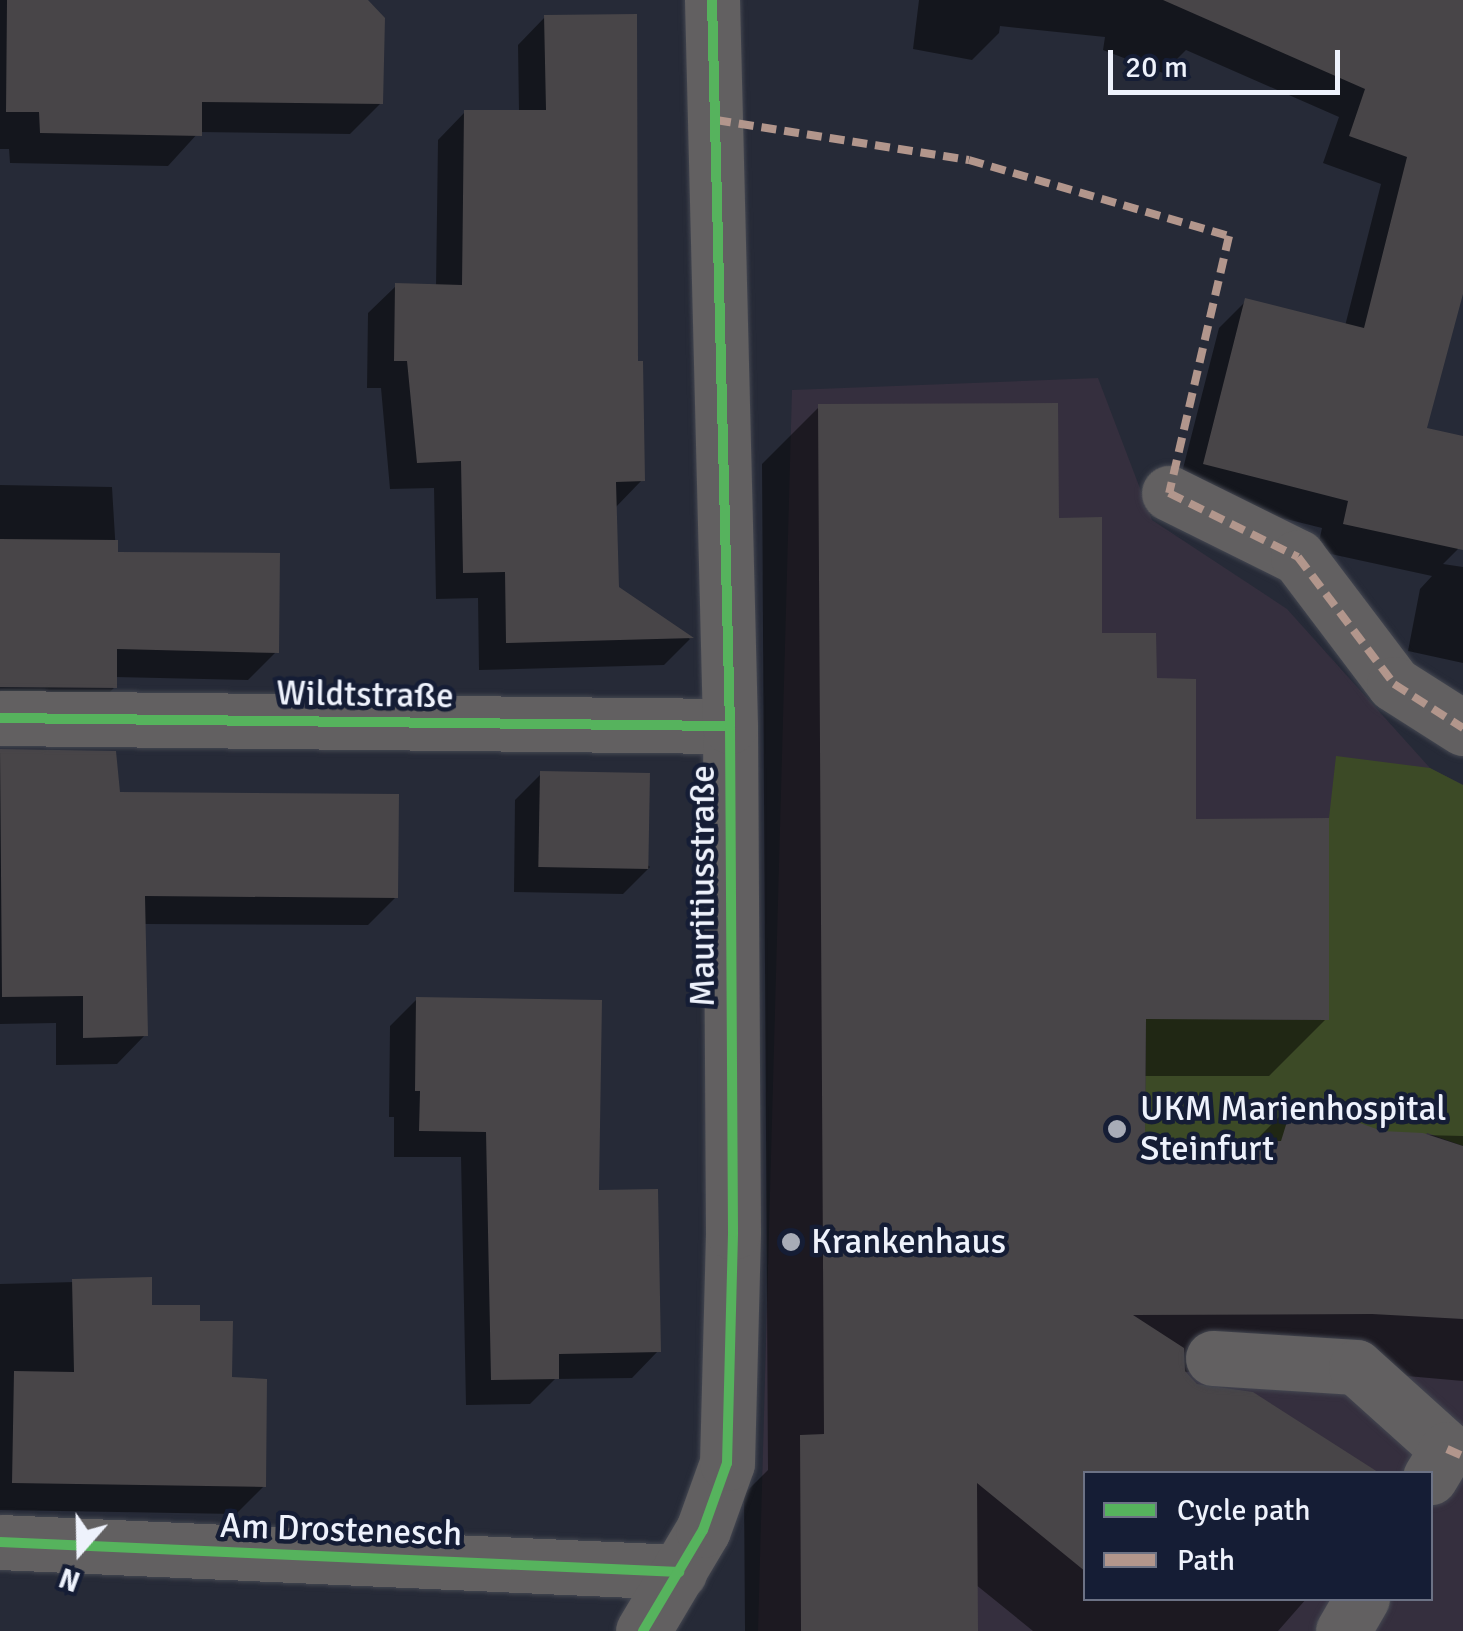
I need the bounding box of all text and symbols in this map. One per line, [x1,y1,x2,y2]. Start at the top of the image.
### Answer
scale bar [1113,30,1346,92]
text: 20 m [1125,49,1188,86]
street label: Wildtstraße [276,672,454,718]
street label: Mauritiusstraße [682,765,724,1007]
place label: UKM Marienhospital Steinfurt [1140,1088,1447,1170]
marker: UKM Marienhospital Steinfurt [1104,1116,1130,1142]
place label: Krankenhaus [811,1221,1006,1263]
marker: Krankenhaus [780,1231,802,1253]
legend [1083,1471,1433,1601]
text: Cycle path [1177,1492,1311,1529]
north arrow [30,1501,130,1601]
street label: Am Drostenesch [219,1505,463,1555]
text: Path [1177,1542,1235,1579]
text: N [55,1560,85,1599]

